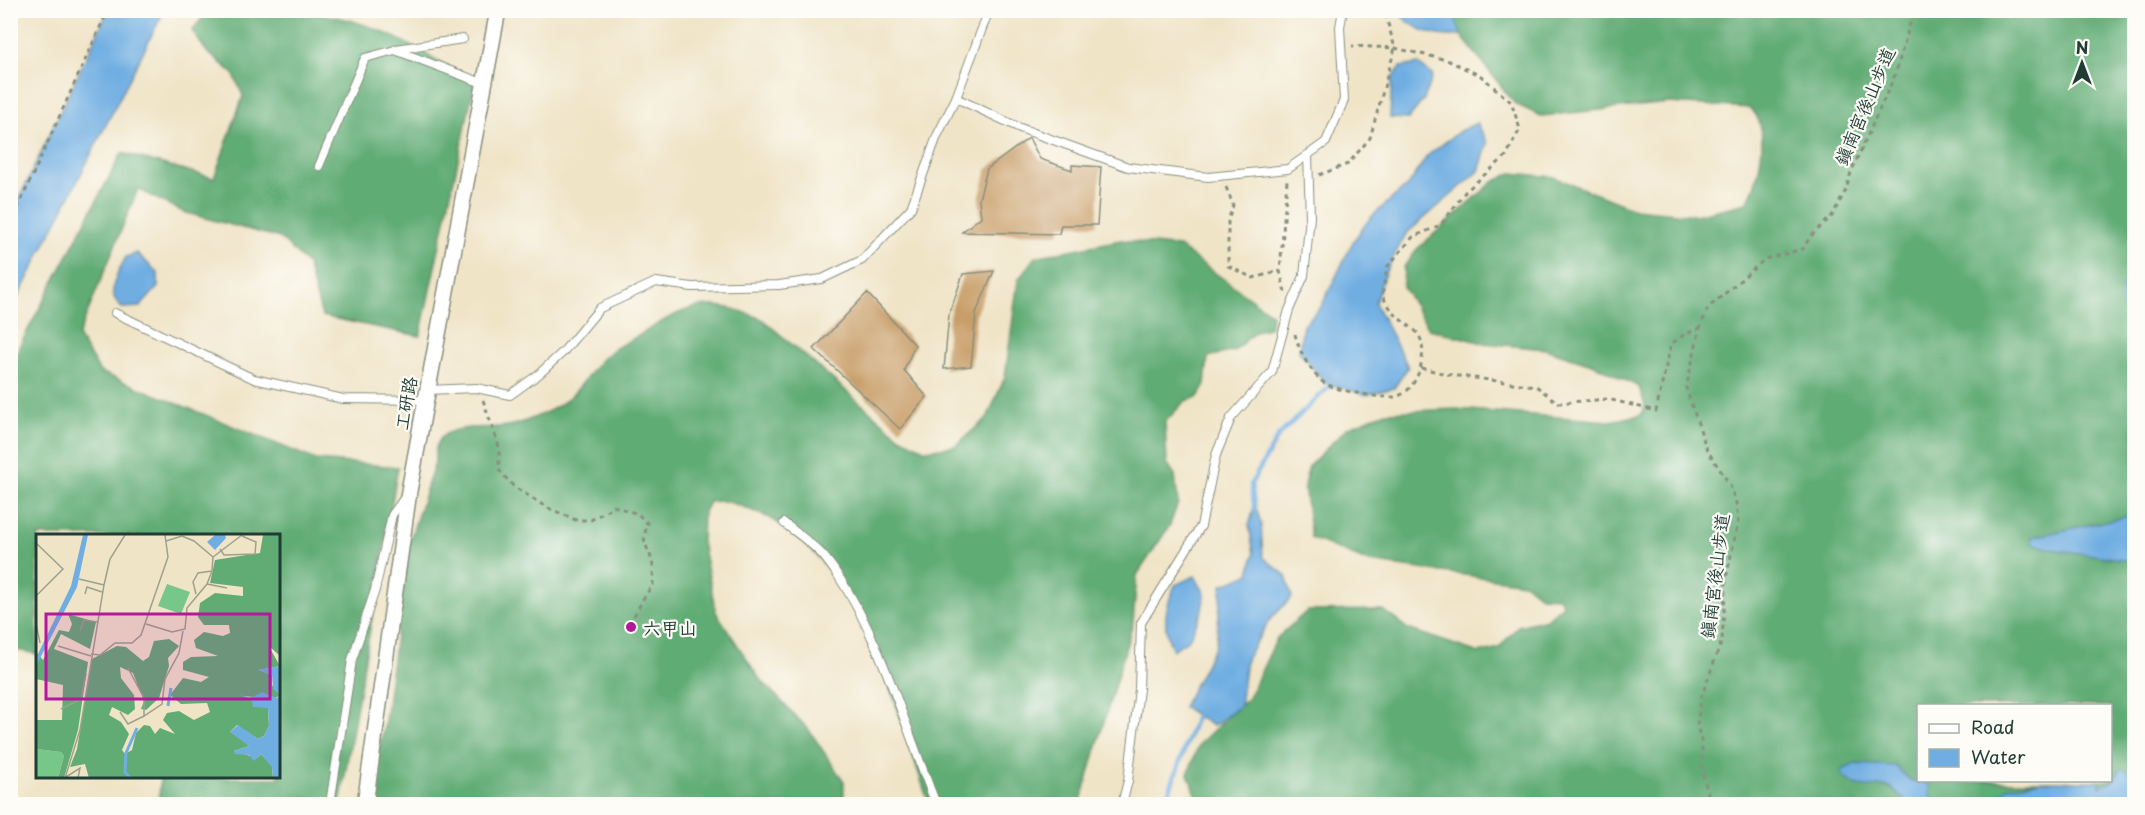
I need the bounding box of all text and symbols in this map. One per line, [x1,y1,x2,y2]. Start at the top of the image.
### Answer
north arrow [2052,33,2112,93]
text: N [2076,35,2088,59]
street label: 鎮南宮後山步道 [1827,43,1901,169]
street label: 工研路 [387,374,423,432]
street label: 鎮南宮後山步道 [1693,512,1735,640]
inset map [36,534,280,779]
place label: 六甲山 [643,614,697,641]
marker: 六甲山 [624,620,638,634]
legend [1917,704,2112,782]
text: Road [1971,713,2015,740]
text: Water [1971,743,2026,770]

